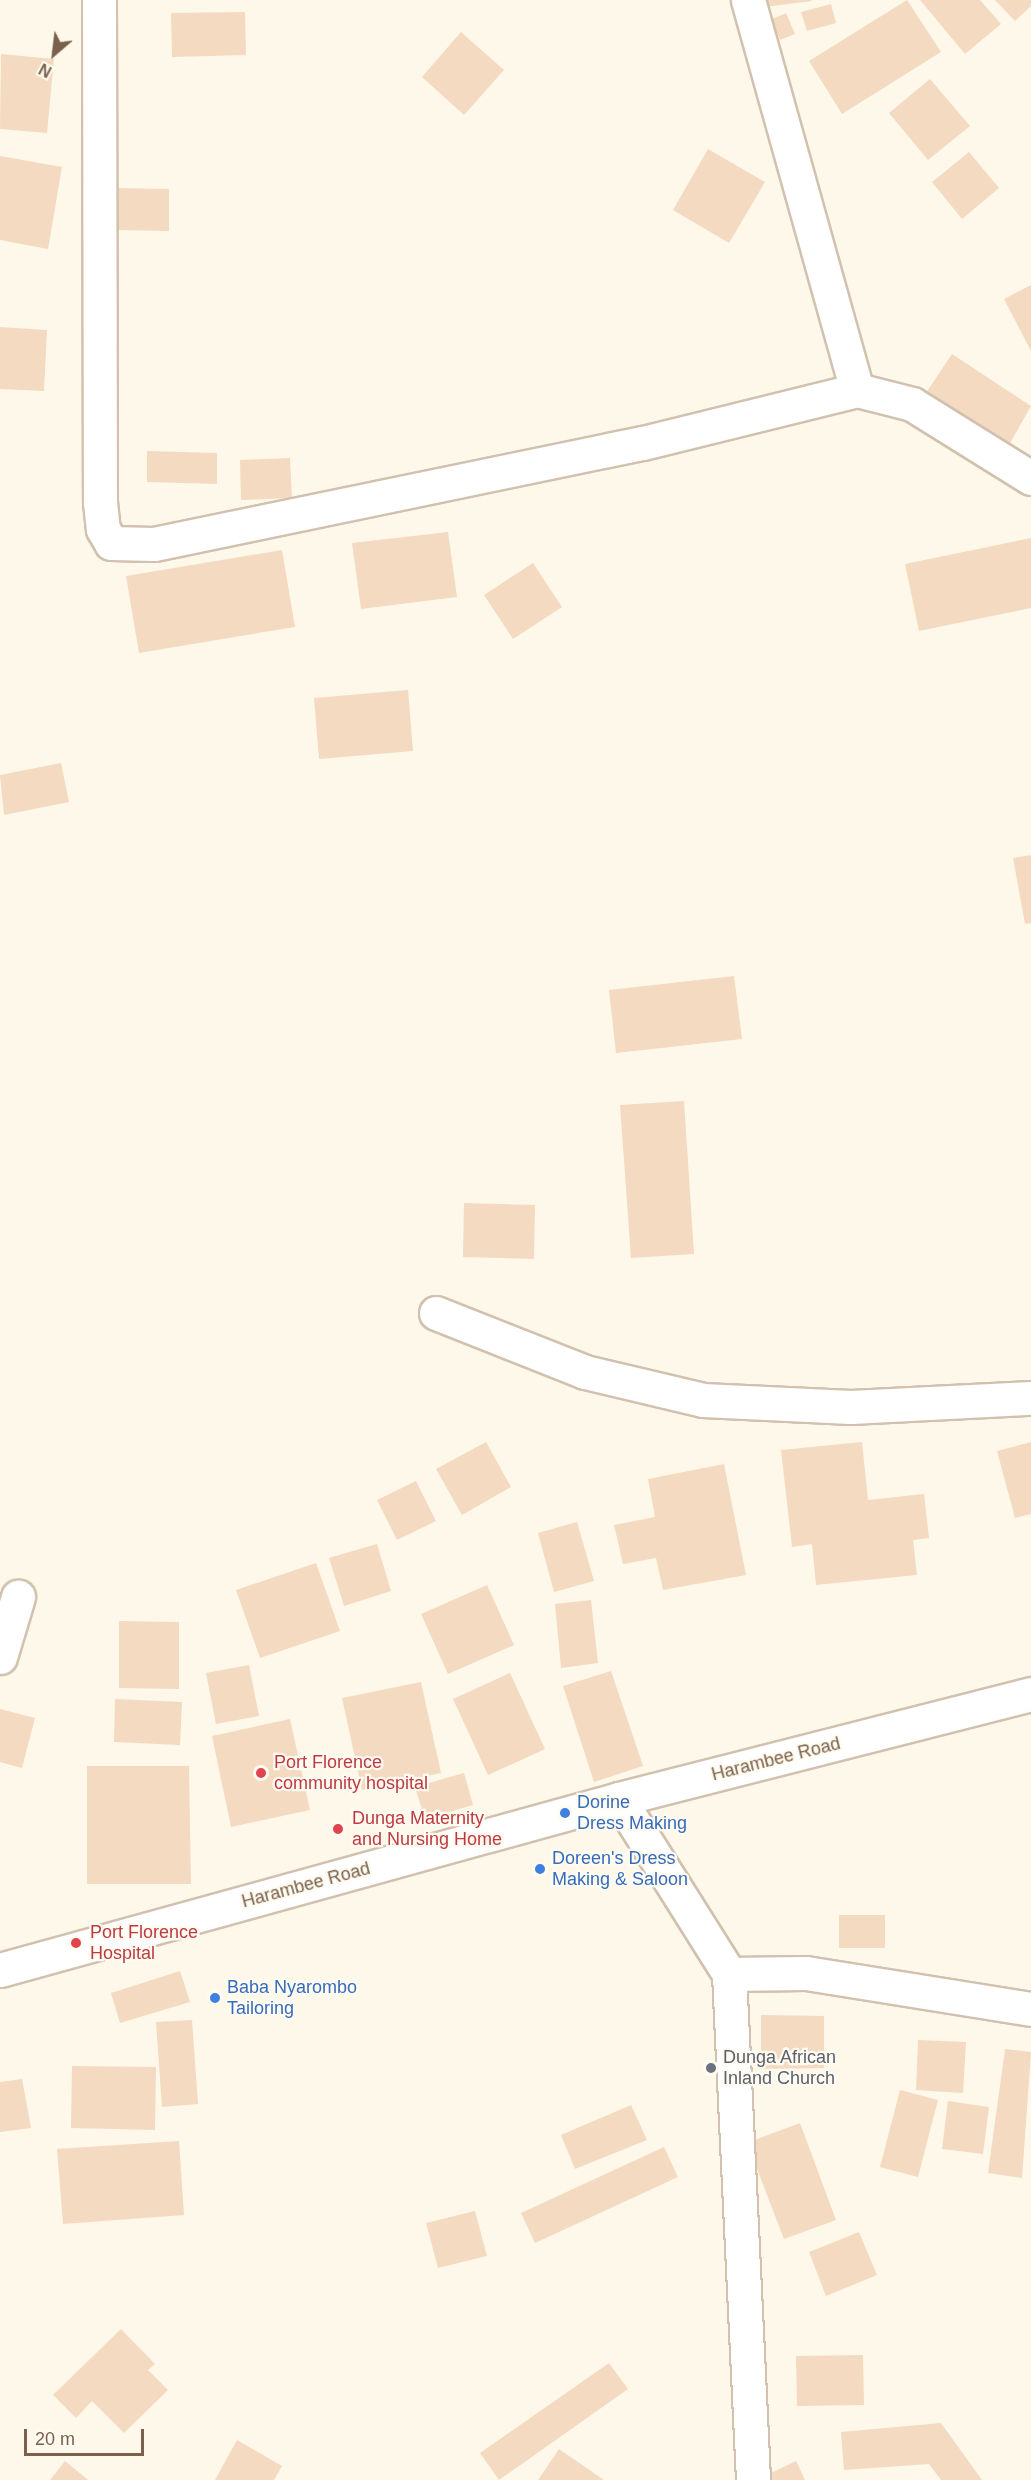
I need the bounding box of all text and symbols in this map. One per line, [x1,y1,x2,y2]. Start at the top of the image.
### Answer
north arrow [24,24,84,84]
text: N [36,60,54,81]
street label: Harambee Road [709,1733,843,1785]
place label: Port Florence community hospital [274,1752,428,1794]
marker: Port Florence community hospital [252,1764,270,1782]
place label: Dorine Dress Making [577,1792,687,1834]
marker: Dorine Dress Making [558,1806,572,1820]
place label: Dunga Maternity and Nursing Home [352,1808,502,1850]
marker: Dunga Maternity and Nursing Home [329,1820,347,1838]
place label: Doreen's Dress Making & Saloon [552,1848,688,1890]
street label: Harambee Road [239,1857,373,1913]
marker: Doreen's Dress Making & Saloon [533,1862,547,1876]
place label: Port Florence Hospital [90,1922,198,1964]
marker: Port Florence Hospital [67,1934,85,1952]
place label: Baba Nyarombo Tailoring [227,1977,357,2020]
marker: Baba Nyarombo Tailoring [208,1991,222,2005]
place label: Dunga African Inland Church [723,2047,837,2090]
marker: Dunga African Inland Church [704,2061,718,2075]
scale bar [27,2417,147,2455]
text: 20 m [35,2429,75,2449]

